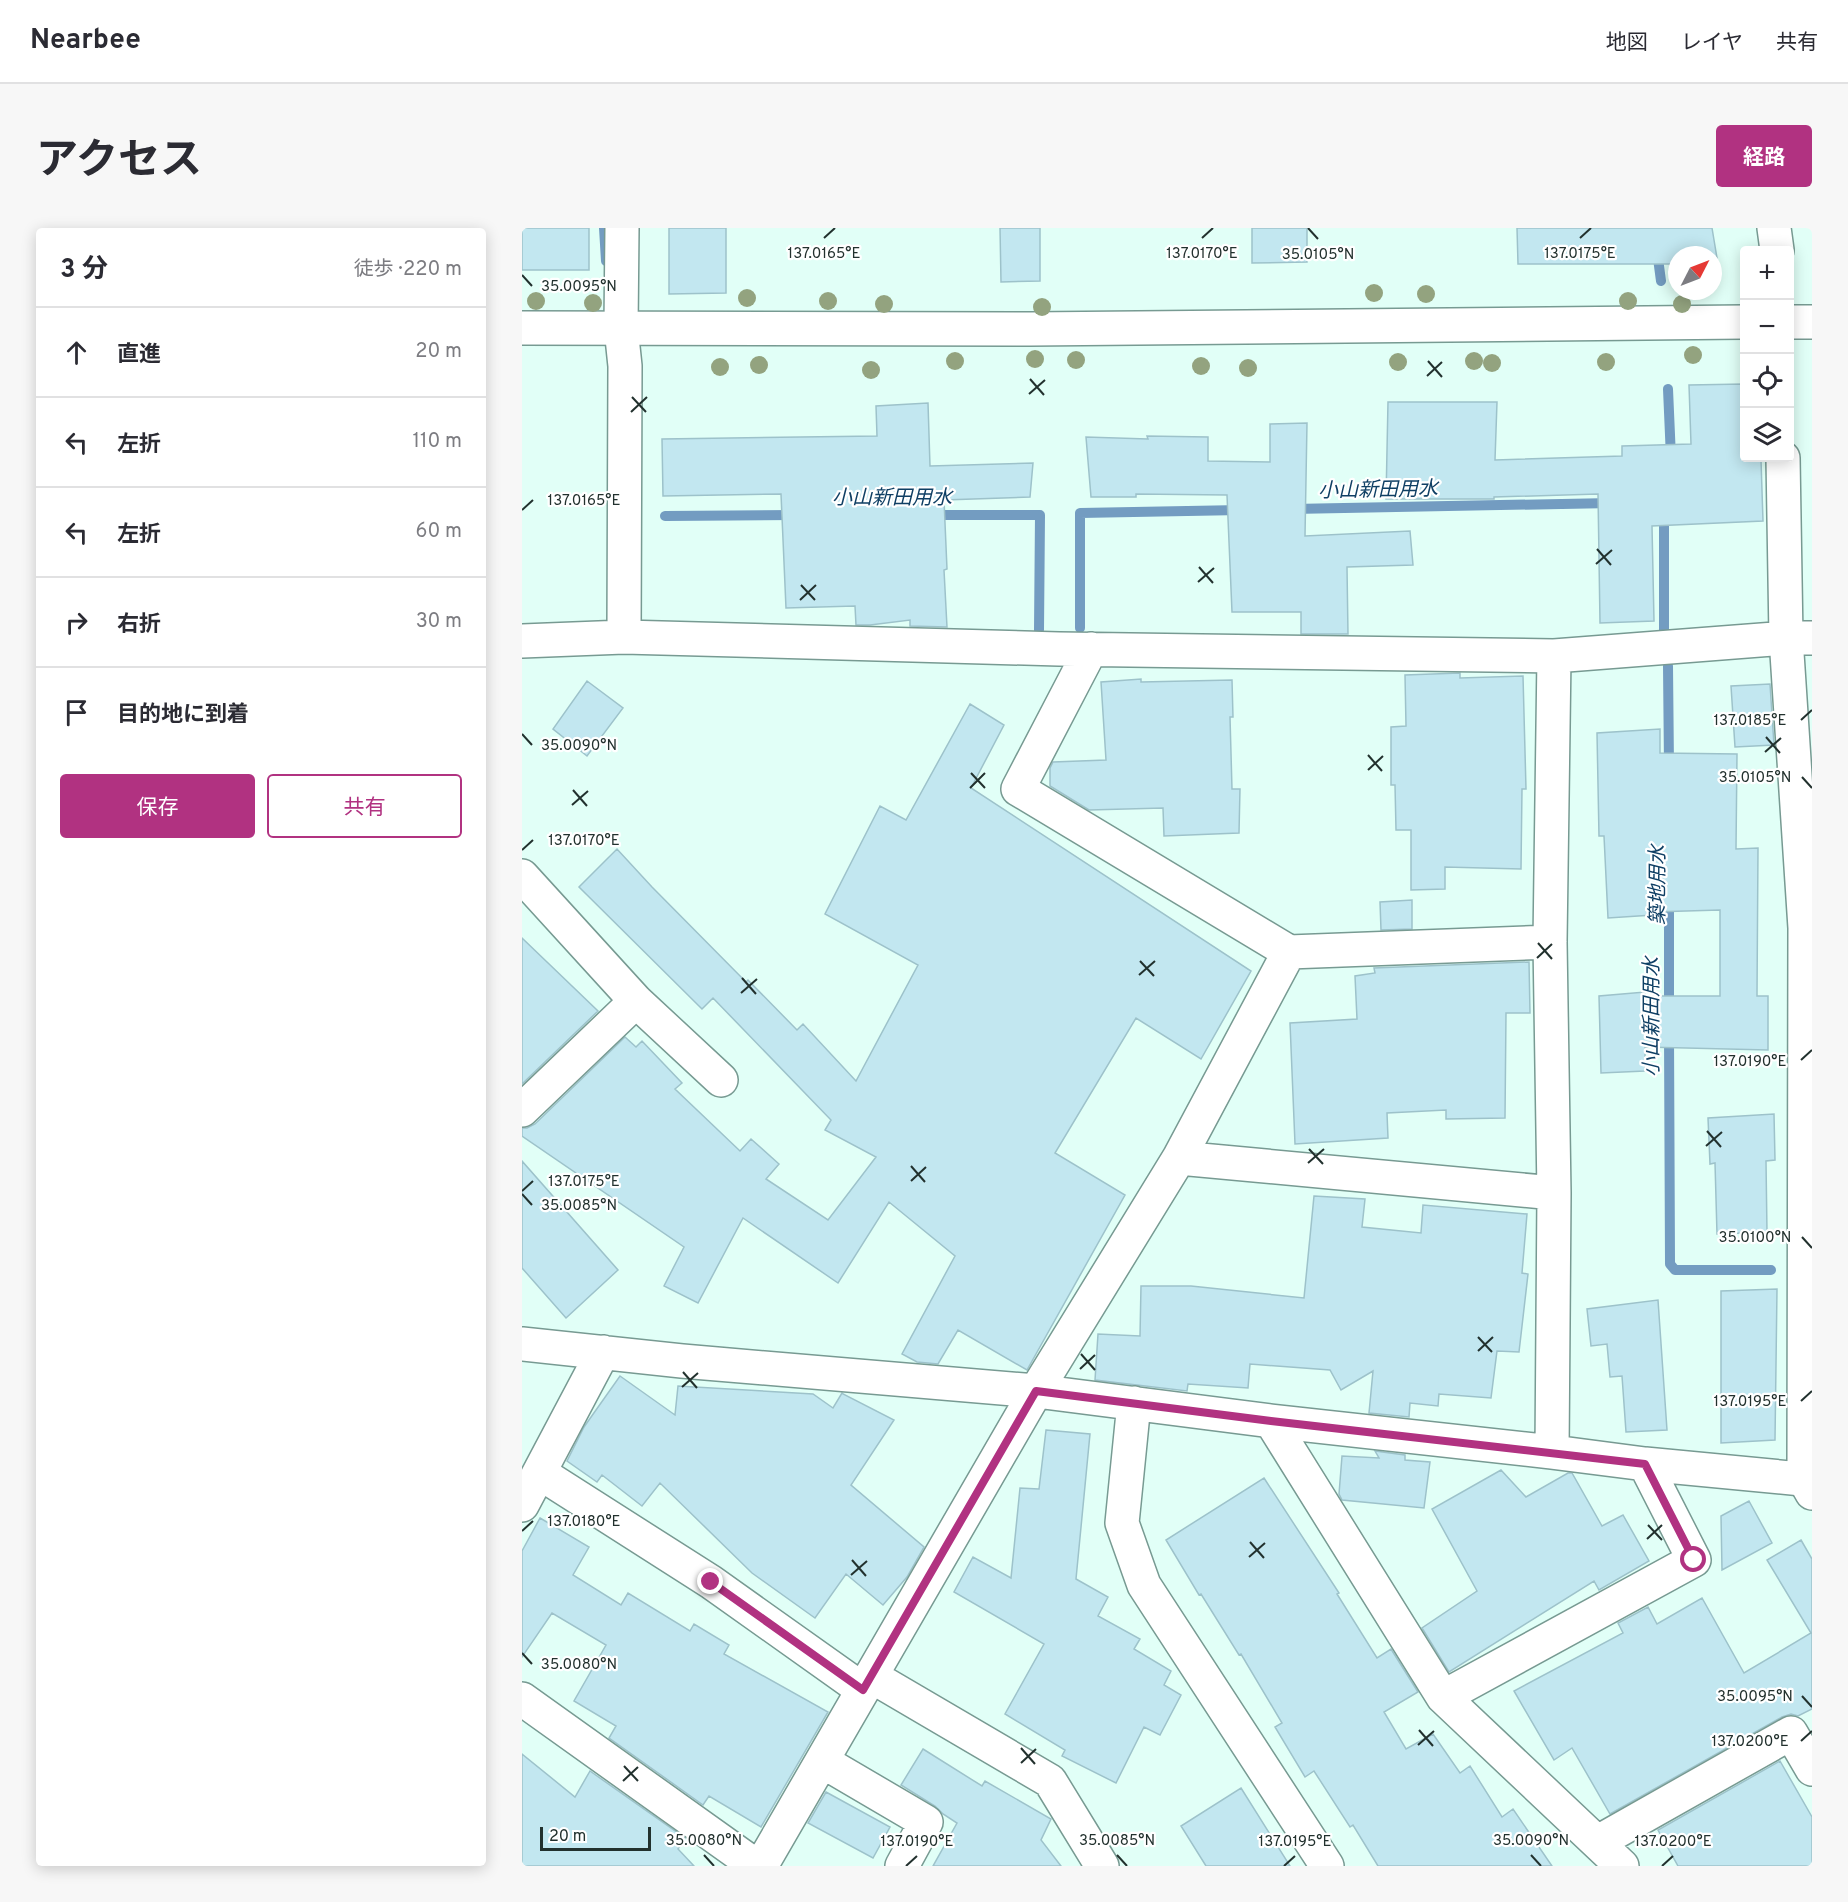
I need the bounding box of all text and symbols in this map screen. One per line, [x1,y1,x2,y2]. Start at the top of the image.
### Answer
text: Nearbee [30,23,141,59]
text: 地図 [1606,30,1648,57]
text: レイヤ [1681,30,1743,57]
text: 共有 [1776,30,1818,57]
button: 経路 [1716,125,1812,187]
text: アクセス [36,136,202,189]
text: 137.0165°E [788,245,860,264]
text: 137.0170°E [1166,245,1238,264]
text: 137.0175°E [1544,245,1616,264]
text: 35.0105°N [1282,246,1354,265]
north arrow [1668,246,1722,300]
map controls [1740,246,1794,462]
button: + [1740,246,1794,300]
text: 3 分 [60,254,108,287]
text: 徒歩 · 220 m [354,257,462,283]
text: 35.0095°N [541,278,617,297]
button: − [1740,300,1794,354]
icon: ahead [60,336,93,369]
text: 20 m [415,339,462,365]
text: 直進 [117,342,161,369]
button: locate [1740,354,1794,408]
button: layers [1740,408,1794,462]
icon: left [60,426,93,459]
text: 110 m [413,429,462,455]
text: 左折 [117,432,161,459]
water label: 小山新田用水 [1318,477,1440,505]
water label: 小山新田用水 [832,486,954,512]
text: 137.0165°E [548,492,620,511]
icon: left [60,516,93,549]
text: 60 m [416,519,462,545]
text: 左折 [117,522,161,549]
icon: right [60,606,93,639]
text: 30 m [416,609,462,635]
text: 右折 [117,612,161,639]
icon: arrive [60,696,93,729]
text: 目的地に到着 [117,702,249,729]
text: 137.0185°E [1713,712,1787,731]
text: 35.0090°N [541,737,617,756]
text: 35.0105°N [1719,769,1791,788]
button: 保存 [60,774,255,838]
button: 共有 [267,774,462,838]
text: 137.0170°E [548,832,620,851]
water label: 築地用水 [1646,843,1672,925]
water label: 小山新田用水 [1640,955,1666,1077]
text: 137.0190°E [1714,1053,1787,1072]
text: 137.0175°E [548,1173,620,1192]
text: 35.0085°N [541,1197,617,1216]
text: 35.0100°N [1719,1229,1791,1248]
text: 137.0195°E [1714,1393,1786,1412]
text: 137.0180°E [547,1513,621,1532]
route start [1680,1546,1706,1572]
route end [697,1568,723,1594]
text: 35.0080°N [541,1656,617,1675]
text: 35.0095°N [1717,1688,1793,1707]
text: 137.0200°E [1711,1733,1789,1752]
scale bar [540,1824,651,1852]
text: 20 m [549,1827,586,1847]
text: 35.0080°N [666,1832,742,1851]
text: 35.0085°N [1079,1832,1155,1851]
text: 35.0090°N [1493,1832,1569,1851]
text: 137.0190°E [881,1833,954,1852]
text: 137.0195°E [1259,1833,1331,1852]
text: 137.0200°E [1634,1833,1712,1852]

